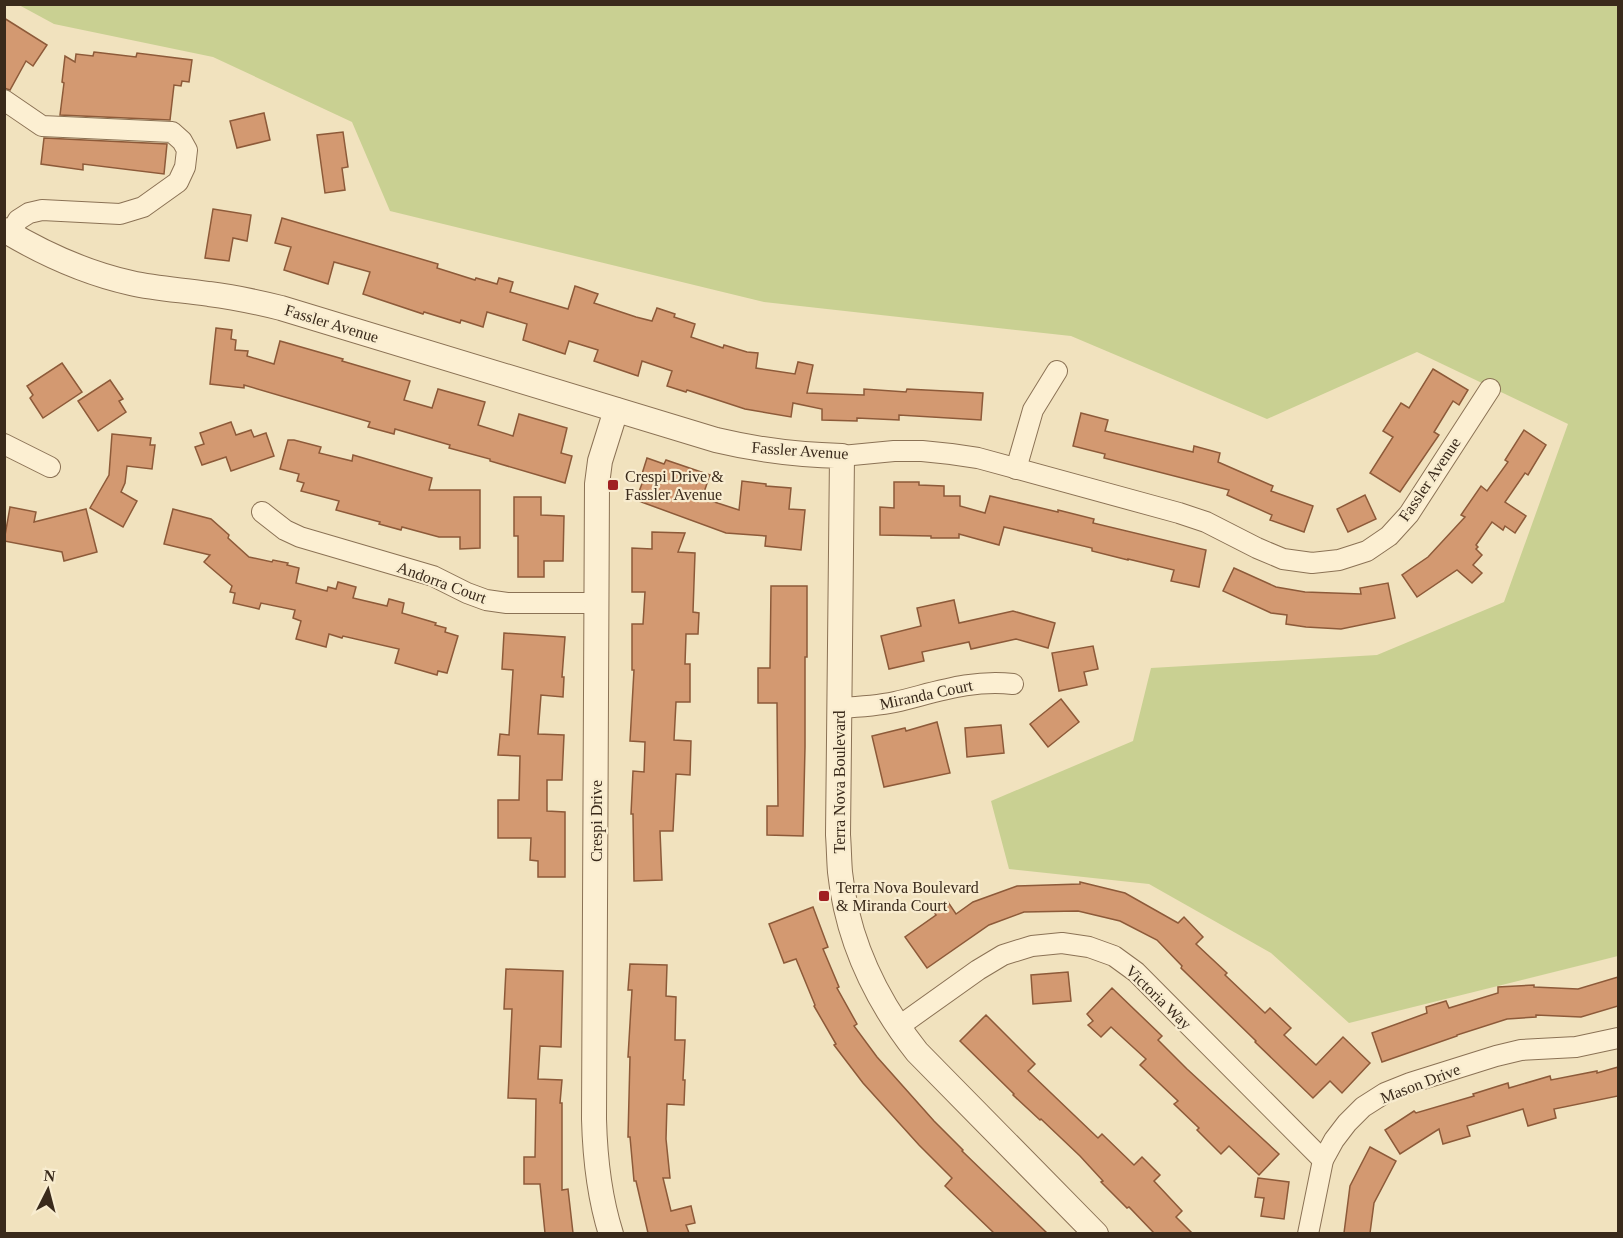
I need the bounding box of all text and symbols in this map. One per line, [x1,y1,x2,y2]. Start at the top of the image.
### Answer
street label: Fassler Avenue [283,301,381,346]
street label: Fassler Avenue [1395,434,1464,524]
street label: Fassler Avenue [751,439,849,462]
place label: Crespi Drive & Fassler Avenue [625,468,724,503]
marker: Crespi Drive & Fassler Avenue [606,478,620,492]
street label: Andorra Court [395,558,489,607]
street label: Miranda Court [878,676,975,713]
street label: Terra Nova Boulevard [831,711,848,853]
street label: Crespi Drive [588,780,606,862]
place label: Terra Nova Boulevard & Miranda Court [836,879,979,914]
marker: Terra Nova Boulevard & Miranda Court [817,889,831,903]
street label: Victoria Way [1122,962,1195,1033]
street label: Mason Drive [1378,1060,1462,1106]
north arrow [18,1160,78,1220]
text: N [43,1167,57,1185]

